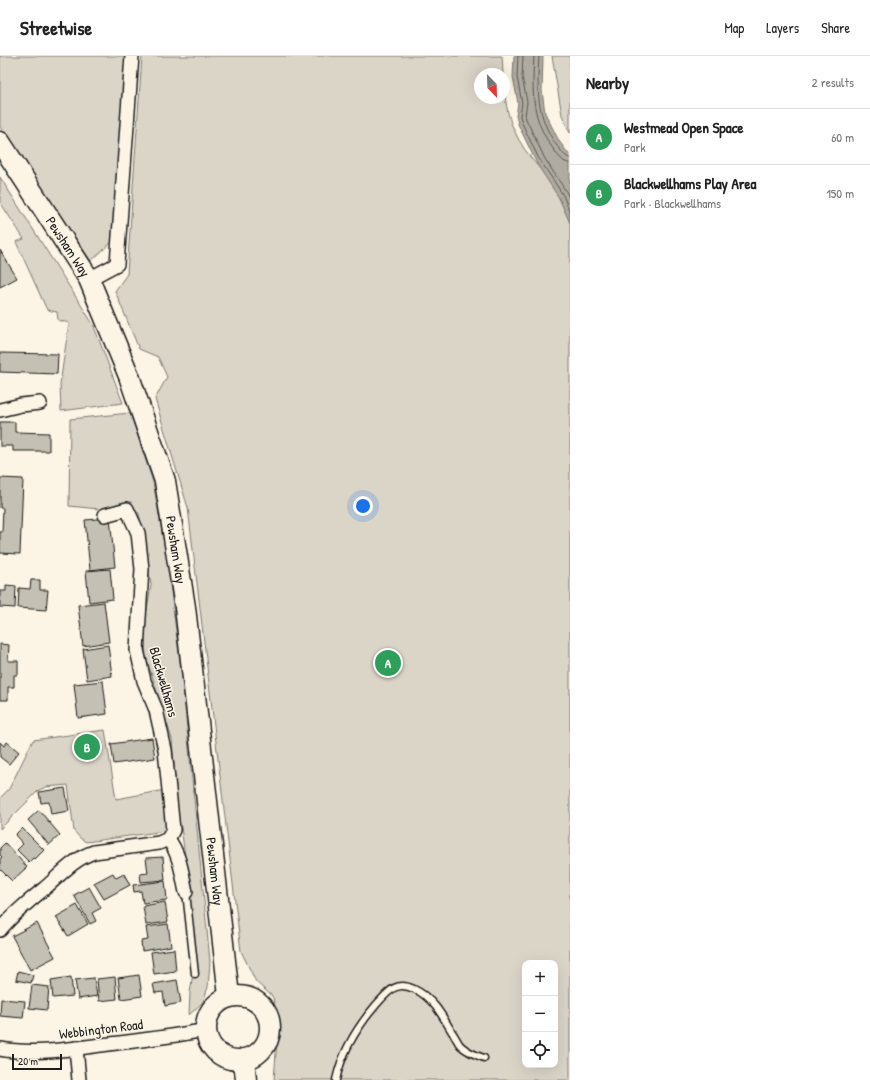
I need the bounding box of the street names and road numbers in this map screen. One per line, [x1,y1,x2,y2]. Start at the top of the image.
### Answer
street label: Pewsham Way [42,213,95,281]
street label: Pewsham Way [162,514,191,585]
street label: Blackwellhams [145,645,184,719]
street label: Pewsham Way [202,836,229,907]
street label: Webbington Road [58,1014,145,1044]

